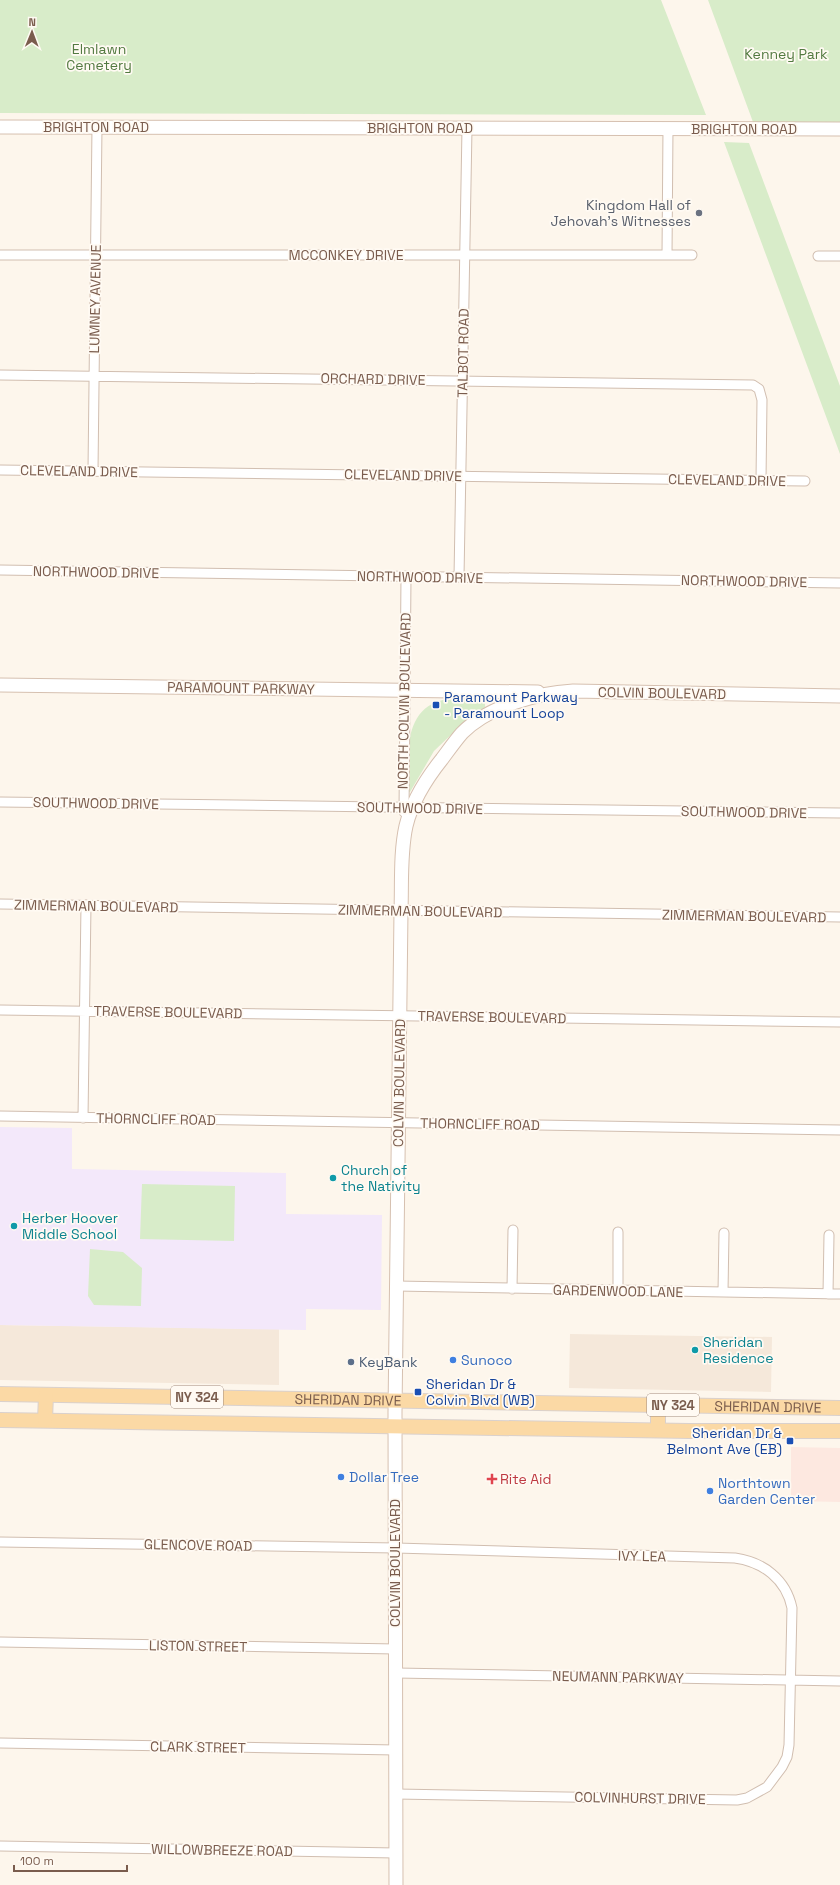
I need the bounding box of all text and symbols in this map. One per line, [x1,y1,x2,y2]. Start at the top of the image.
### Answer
north arrow [12,12,52,52]
text: N [28,15,36,29]
park label: Elmlawn Cemetery [66,40,132,74]
park label: Kenney Park [744,45,828,63]
street label: BRIGHTON ROAD [43,118,149,136]
street label: BRIGHTON ROAD [367,119,473,137]
street label: BRIGHTON ROAD [691,120,797,138]
place label: Kingdom Hall of Jehovah’s Witnesses [551,196,691,230]
marker: Kingdom Hall of Jehovah’s Witnesses [694,208,704,218]
street label: LUMNEY AVENUE [85,244,105,354]
street label: MCCONKEY DRIVE [288,246,404,264]
street label: TALBOT ROAD [453,308,473,398]
street label: ORCHARD DRIVE [320,369,426,389]
street label: CLEVELAND DRIVE [20,461,138,481]
street label: CLEVELAND DRIVE [344,465,462,485]
street label: CLEVELAND DRIVE [668,470,786,490]
street label: NORTHWOOD DRIVE [33,562,159,582]
street label: NORTHWOOD DRIVE [357,567,483,587]
street label: NORTHWOOD DRIVE [681,571,807,591]
street label: NORTH COLVIN BOULEVARD [393,613,415,789]
street label: PARAMOUNT PARKWAY [167,678,315,698]
street label: COLVIN BOULEVARD [598,683,726,703]
place label: Paramount Parkway - Paramount Loop [444,688,578,722]
marker: Paramount Parkway - Paramount Loop [431,700,441,710]
street label: SOUTHWOOD DRIVE [33,793,159,813]
street label: SOUTHWOOD DRIVE [357,798,483,818]
street label: SOUTHWOOD DRIVE [681,802,807,822]
street label: ZIMMERMAN BOULEVARD [14,896,178,916]
street label: ZIMMERMAN BOULEVARD [338,901,502,921]
street label: ZIMMERMAN BOULEVARD [662,906,826,926]
street label: TRAVERSE BOULEVARD [93,1002,243,1022]
street label: TRAVERSE BOULEVARD [417,1007,567,1027]
street label: COLVIN BOULEVARD [389,1019,409,1147]
street label: THORNCLIFF ROAD [96,1109,216,1129]
street label: THORNCLIFF ROAD [420,1114,540,1134]
place label: Church of the Nativity [341,1161,421,1195]
marker: Church of the Nativity [328,1173,338,1183]
place label: Herber Hoover Middle School [22,1209,118,1243]
marker: Herber Hoover Middle School [9,1221,19,1231]
street label: GARDENWOOD LANE [553,1281,683,1301]
place label: Sheridan Residence [703,1333,773,1367]
marker: Sheridan Residence [690,1345,700,1355]
place label: Sunoco [461,1351,512,1369]
place label: KeyBank [359,1353,418,1371]
marker: Sunoco [448,1355,458,1365]
marker: KeyBank [346,1357,356,1367]
place label: Sheridan Dr & Colvin Blvd (WB) [426,1375,535,1409]
road number: NY 324 [171,1386,223,1408]
marker: Sheridan Dr & Colvin Blvd (WB) [413,1387,423,1397]
street label: SHERIDAN DRIVE [294,1390,402,1410]
road number: NY 324 [647,1394,699,1416]
street label: SHERIDAN DRIVE [714,1397,822,1417]
place label: Sheridan Dr & Belmont Ave (EB) [667,1424,783,1458]
marker: Sheridan Dr & Belmont Ave (EB) [785,1436,795,1446]
place label: Dollar Tree [349,1468,419,1486]
place label: Rite Aid [500,1470,551,1488]
marker: Dollar Tree [336,1472,346,1482]
marker: Rite Aid [487,1474,497,1484]
place label: Northtown Garden Center [718,1474,815,1508]
marker: Northtown Garden Center [705,1486,715,1496]
street label: COLVIN BOULEVARD [386,1499,404,1627]
street label: GLENCOVE ROAD [144,1535,252,1555]
street label: IVY LEA [618,1547,667,1565]
street label: LISTON STREET [149,1636,247,1656]
street label: NEUMANN PARKWAY [552,1667,684,1687]
street label: CLARK STREET [150,1737,246,1757]
street label: COLVINHURST DRIVE [574,1788,706,1808]
street label: WILLOWBREEZE ROAD [151,1840,293,1860]
scale bar [14,1847,127,1873]
text: 100 m [20,1853,54,1869]

